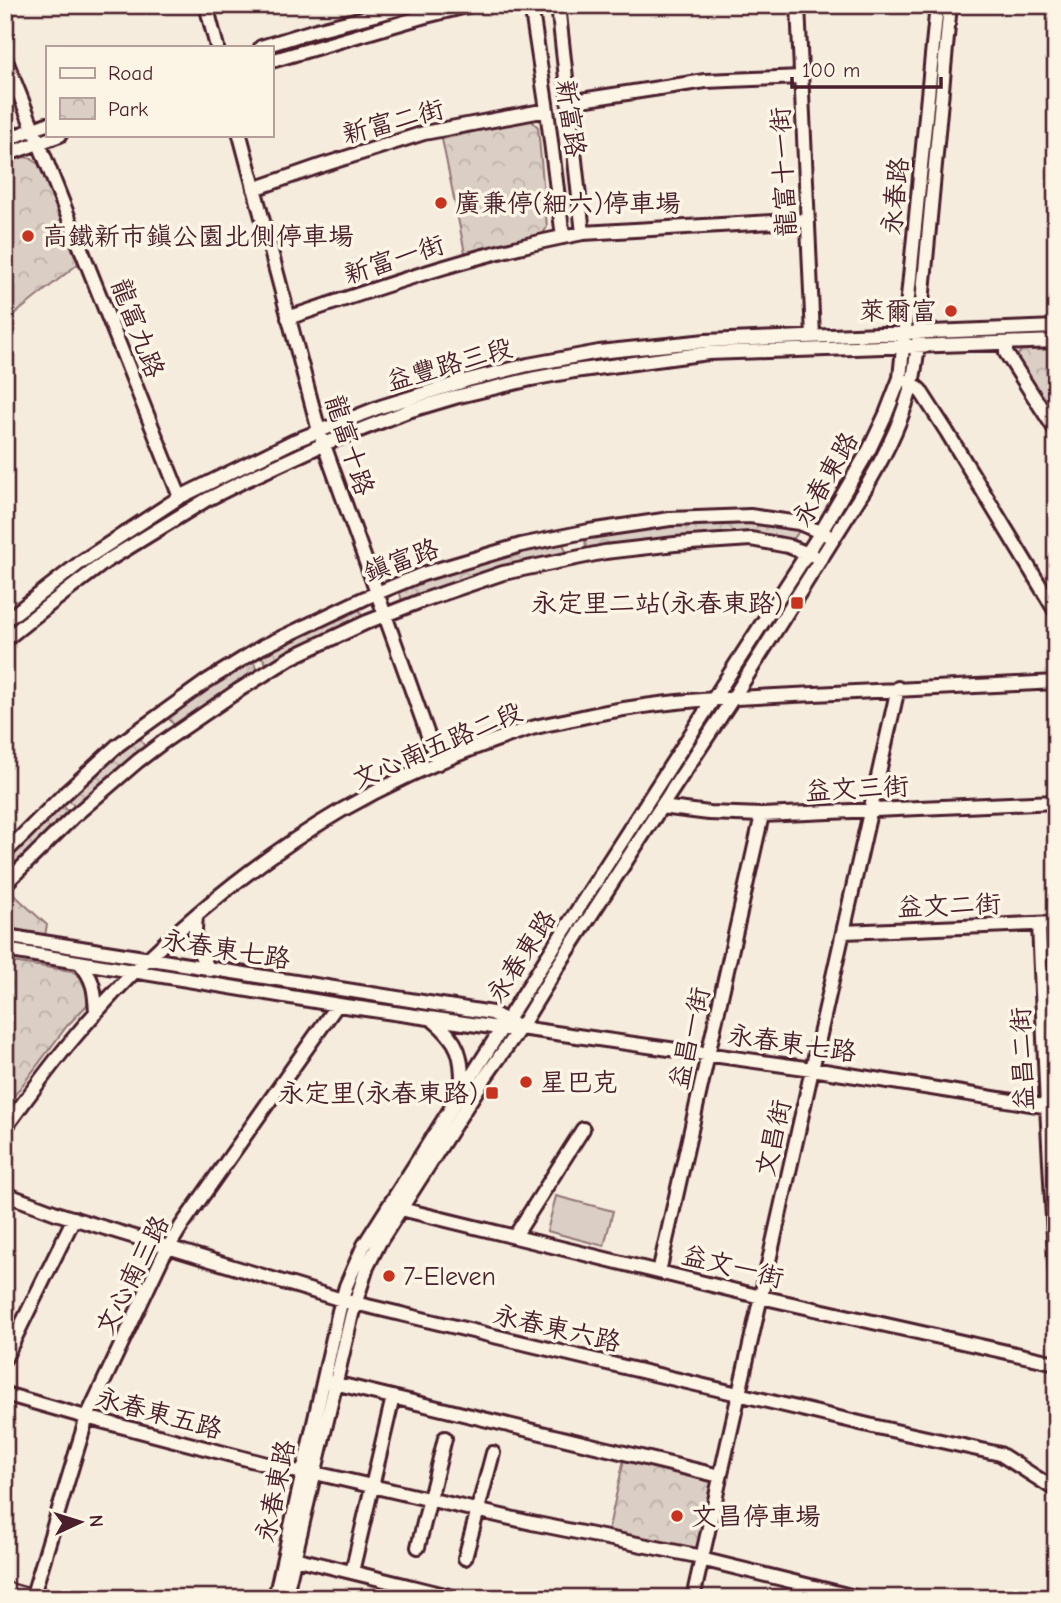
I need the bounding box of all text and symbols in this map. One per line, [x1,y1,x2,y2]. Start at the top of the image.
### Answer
legend [46,46,273,136]
scale bar [792,46,940,90]
text: 100 m [802,58,860,82]
text: Road [108,61,153,85]
street label: 新富路 [550,77,590,159]
street label: 新富二街 [339,94,447,150]
text: Park [108,97,148,121]
street label: 龍富十一街 [766,106,802,238]
street label: 永春路 [877,156,915,236]
place label: 廣兼停(細六)停車場 [455,189,681,219]
marker: 廣兼停(細六)停車場 [433,195,449,211]
place label: 高鐵新市鎮公園北側停車場 [42,222,354,252]
marker: 高鐵新市鎮公園北側停車場 [20,228,36,244]
street label: 新富一街 [340,230,448,290]
street label: 龍富九路 [104,274,170,382]
place label: 萊爾富 [859,297,937,327]
marker: 萊爾富 [943,303,959,319]
street label: 益豐路三段 [383,333,516,397]
street label: 龍富十路 [319,391,379,499]
street label: 永春東路 [787,427,865,532]
street label: 鎮富路 [360,534,443,588]
place label: 永定里二站(永春東路) [531,589,783,619]
marker: 永定里二站(永春東路) [789,595,805,611]
street label: 文心南五路二段 [348,697,527,795]
street label: 益文三街 [804,771,910,807]
street label: 益文二街 [897,889,1002,923]
street label: 永春東路 [481,905,563,1008]
street label: 永春東七路 [159,925,292,975]
street label: 益昌一街 [664,984,716,1092]
street label: 益昌二街 [1006,1006,1040,1111]
street label: 永春東七路 [725,1020,858,1068]
place label: 星巴克 [540,1068,618,1098]
marker: 星巴克 [518,1074,534,1090]
place label: 永定里(永春東路) [278,1079,478,1109]
marker: 永定里(永春東路) [484,1085,500,1101]
street label: 文昌街 [751,1097,797,1180]
street label: 文心南三路 [90,1211,176,1340]
street label: 益文一街 [679,1240,787,1294]
place label: 7-Eleven [403,1262,496,1292]
marker: 7-Eleven [381,1268,397,1284]
street label: 永春東六路 [490,1300,623,1358]
street label: 永春東五路 [92,1383,225,1445]
street label: 永春東路 [250,1437,301,1545]
north arrow [46,1488,116,1558]
place label: 文昌停車場 [691,1502,821,1532]
marker: 文昌停車場 [669,1508,685,1524]
text: N [85,1514,107,1528]

